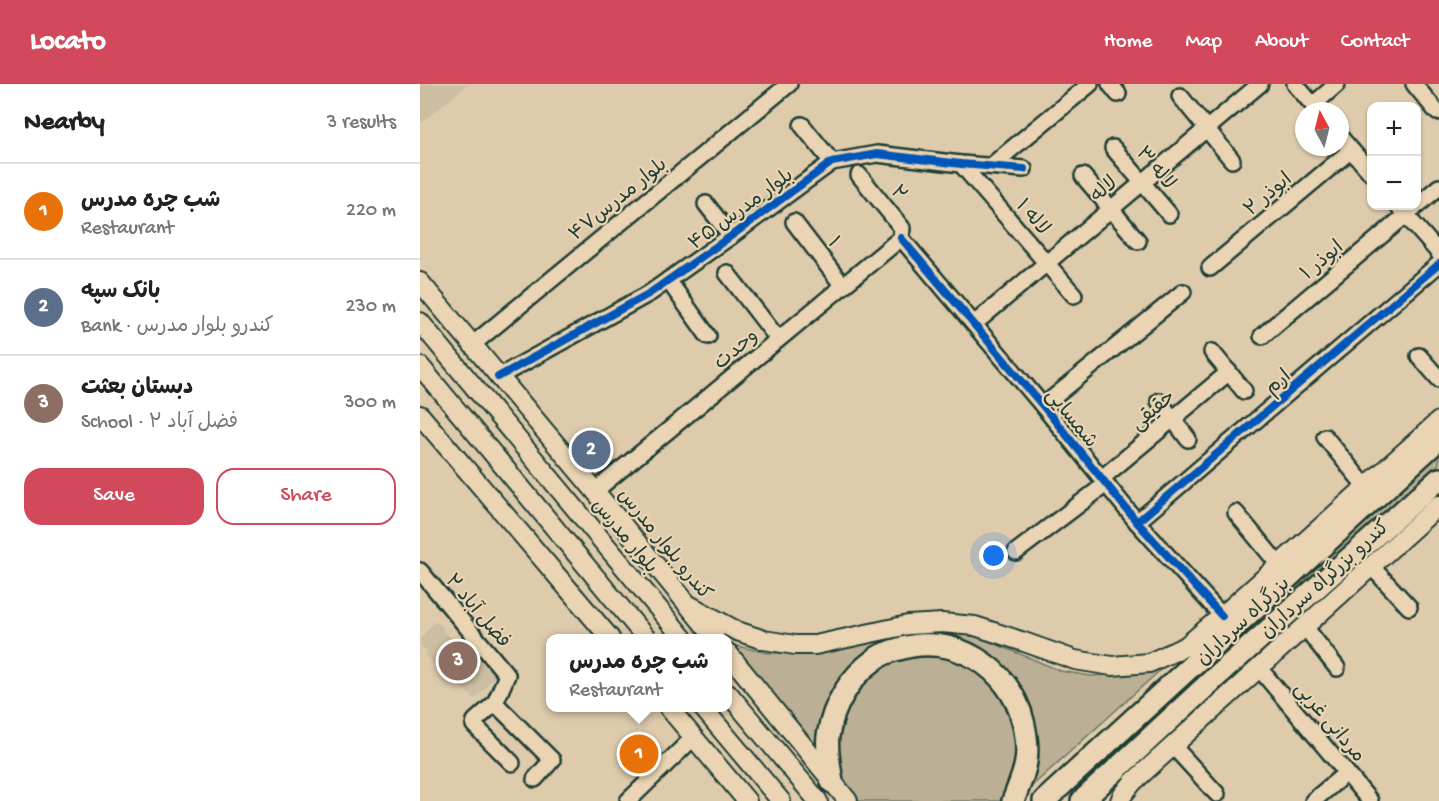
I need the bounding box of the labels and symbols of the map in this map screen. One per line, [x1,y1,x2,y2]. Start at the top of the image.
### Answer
north arrow [1295,102,1349,156]
street label: لاله ۳ [1130,142,1180,195]
street label: بلوار مدرس۴۷ [565,153,673,247]
street label: ۴۵ بلوار مدرس [685,164,799,257]
street label: ابوذر ۲ [1240,168,1298,222]
street label: لاله [1086,172,1123,209]
street label: ۲ [884,182,910,207]
street label: لاله ۱ [1010,195,1054,241]
street label: ۱ [821,233,844,253]
street label: ابوذر ۱ [1296,236,1349,286]
street label: وحدت [710,326,764,376]
street label: ارم [1261,365,1297,401]
street label: شمسایی [1039,384,1102,454]
street label: حقیقی [1127,386,1181,437]
pin: 2 [572,428,610,472]
street label: کندرو بلوار مدرس [611,484,716,606]
street label: بلوار مدرس [585,495,662,579]
street label: کندرو بزرگراه سرداران [1255,514,1396,645]
your location [979,541,1008,570]
street label: فضل آباد ۲ [439,569,516,654]
street label: بزرگراه سرداران [1191,571,1296,672]
pin: 3 [438,638,477,684]
street label: مردانی غربی [1288,678,1369,768]
pin: 1 [620,732,658,776]

